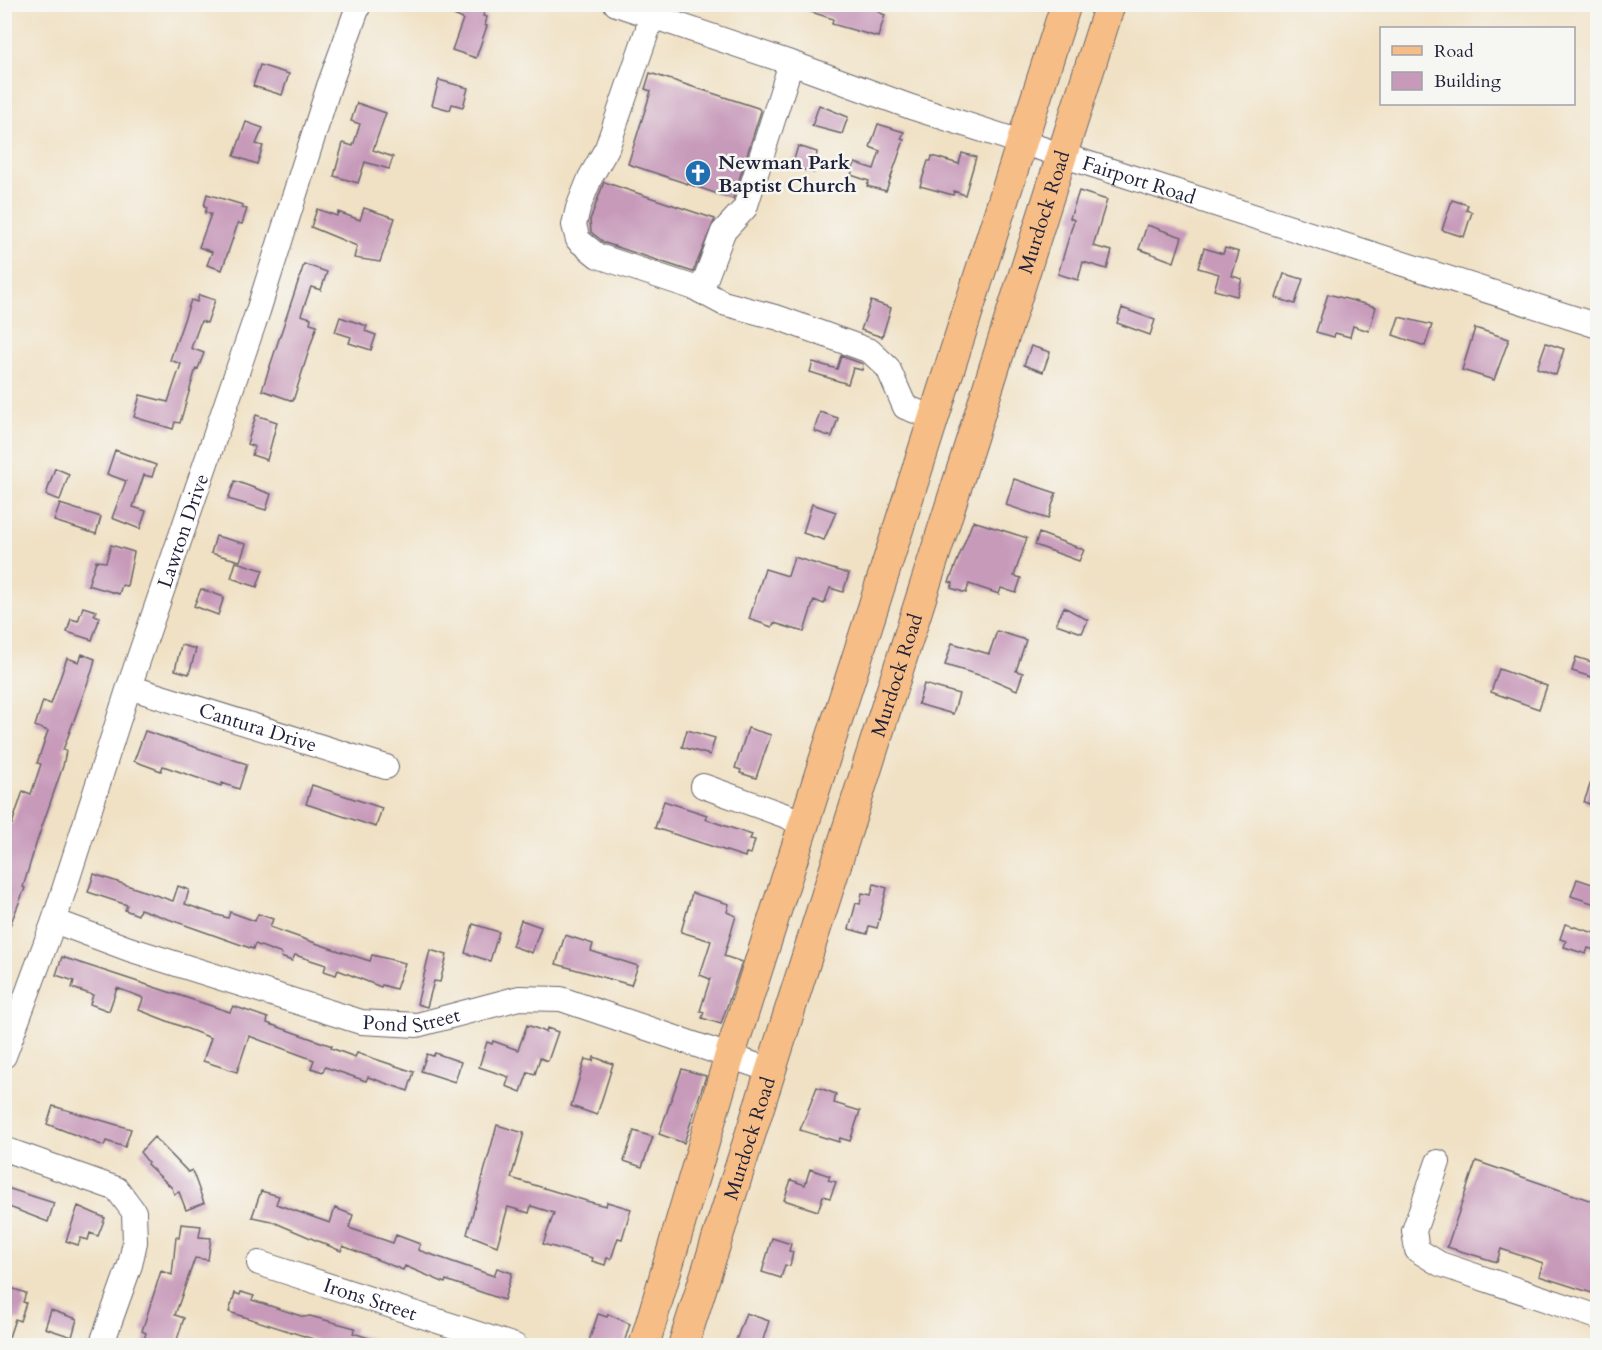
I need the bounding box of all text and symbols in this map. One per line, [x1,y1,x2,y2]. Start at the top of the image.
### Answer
legend [1380,27,1575,105]
text: Road [1434,39,1474,64]
text: Building [1434,69,1502,94]
street label: Murdock Road [1012,147,1077,277]
place label: Newman Park Baptist Church [718,149,857,199]
street label: Fairport Road [1079,150,1199,211]
church icon: Newman Park Baptist Church [683,158,713,188]
street label: Lawton Drive [151,470,215,592]
street label: Murdock Road [865,610,929,740]
street label: Cantura Drive [195,697,320,759]
street label: Pond Street [362,1001,464,1040]
street label: Murdock Road [717,1073,782,1203]
street label: Irons Street [320,1272,421,1327]

